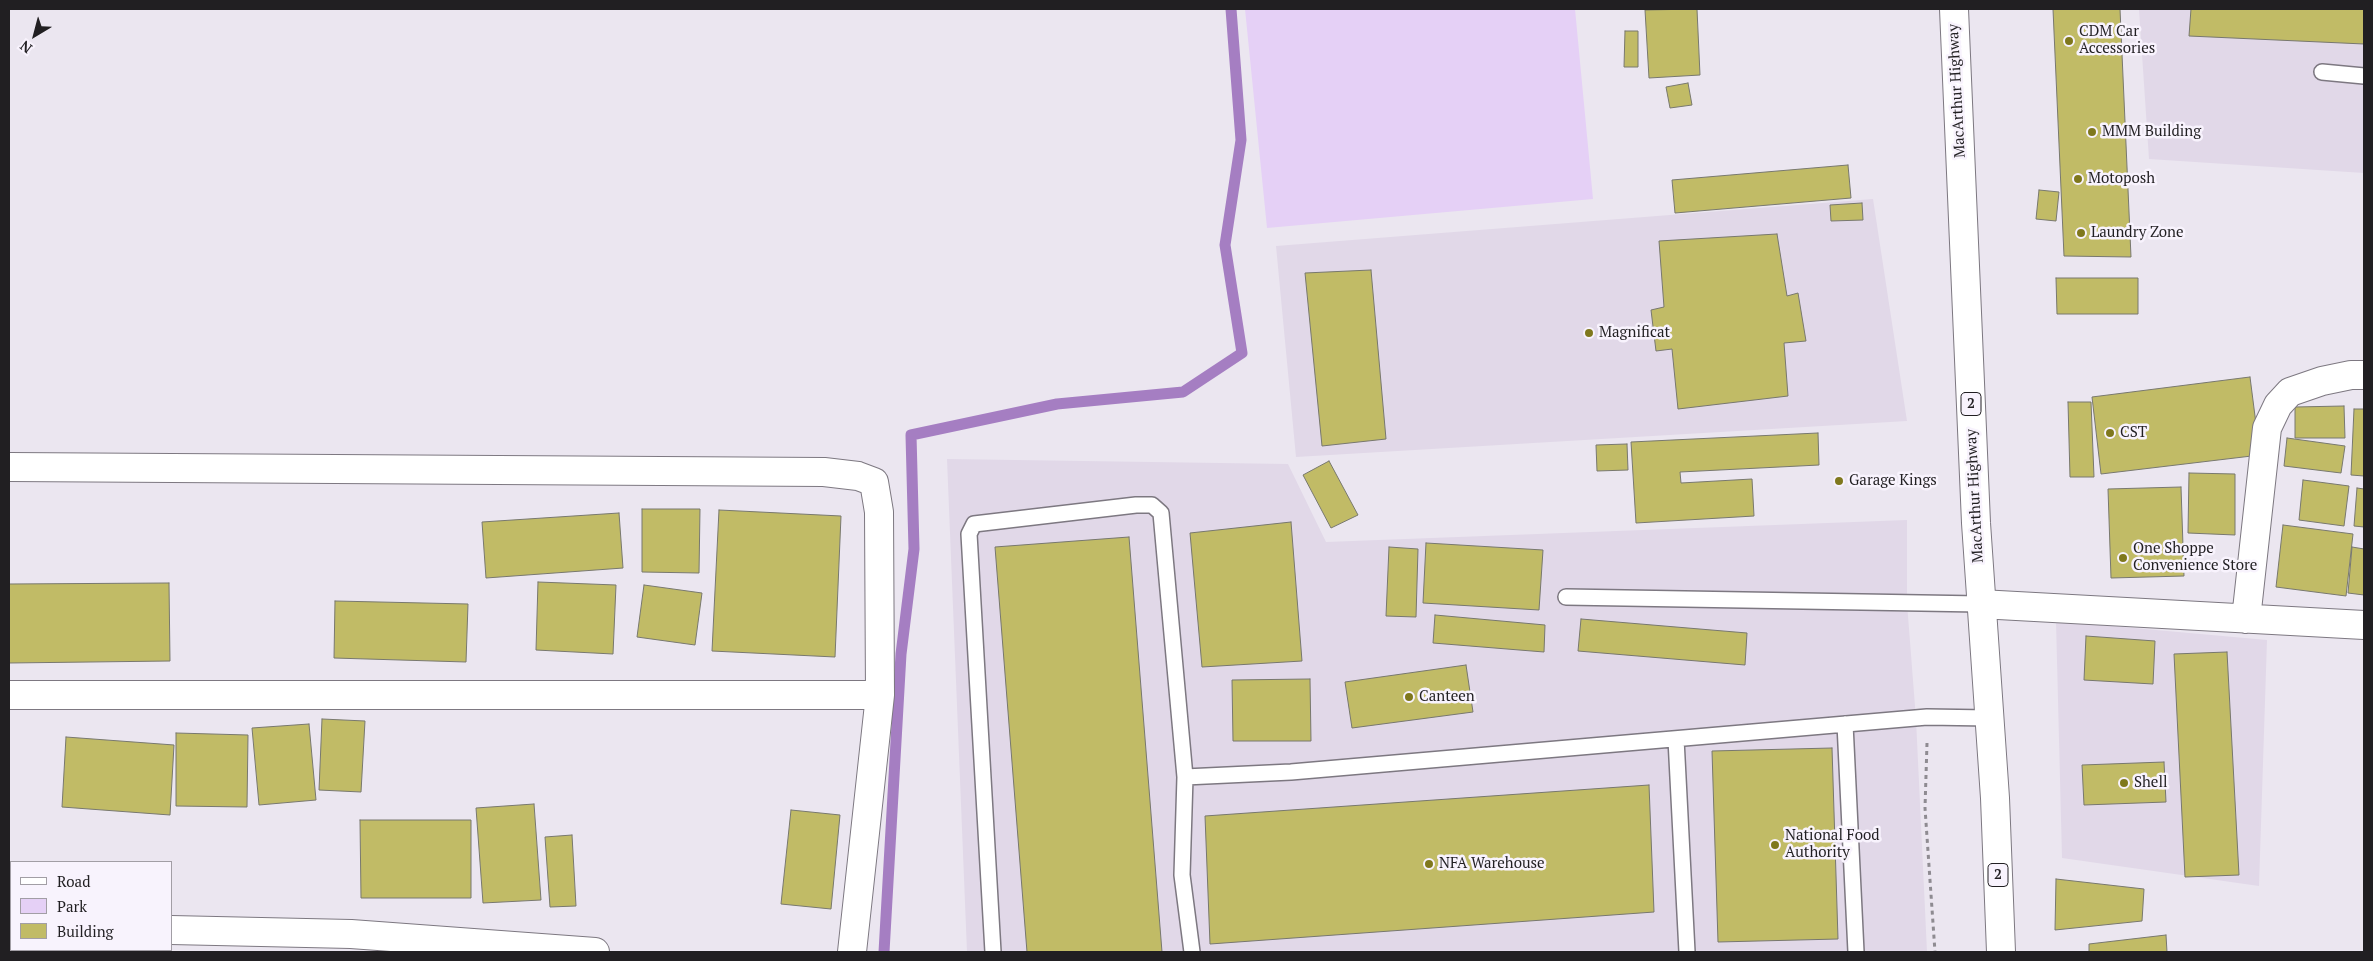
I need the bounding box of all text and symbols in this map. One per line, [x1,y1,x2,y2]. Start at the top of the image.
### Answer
north arrow [10,10,60,60]
place label: CDM Car Accessories [2079,23,2155,58]
street label: MacArthur Highway [1945,24,1969,158]
marker: CDM Car Accessories [2063,35,2075,47]
text: N [16,37,36,58]
place label: MMM Building [2102,123,2201,141]
marker: MMM Building [2086,126,2098,138]
place label: Motoposh [2088,170,2155,188]
marker: Motoposh [2072,173,2084,185]
place label: Laundry Zone [2091,224,2183,242]
marker: Laundry Zone [2075,227,2087,239]
place label: Magnificat [1599,324,1670,342]
marker: Magnificat [1583,327,1595,339]
road number: 2 [1961,392,1981,416]
place label: CST [2120,424,2147,442]
marker: CST [2104,427,2116,439]
street label: MacArthur Highway [1963,429,1987,563]
place label: Garage Kings [1849,472,1937,490]
marker: Garage Kings [1833,475,1845,487]
place label: One Shoppe Convenience Store [2133,540,2257,575]
marker: One Shoppe Convenience Store [2117,552,2129,564]
place label: Canteen [1419,688,1475,706]
marker: Canteen [1403,691,1415,703]
place label: Shell [2134,774,2167,792]
marker: Shell [2118,777,2130,789]
place label: National Food Authority [1785,827,1880,862]
marker: National Food Authority [1769,839,1781,851]
place label: NFA Warehouse [1439,855,1545,873]
marker: NFA Warehouse [1423,858,1435,870]
legend [10,861,172,951]
road number: 2 [1988,864,2008,886]
text: Road [57,871,90,891]
text: Park [57,896,87,916]
text: Building [57,921,114,941]

